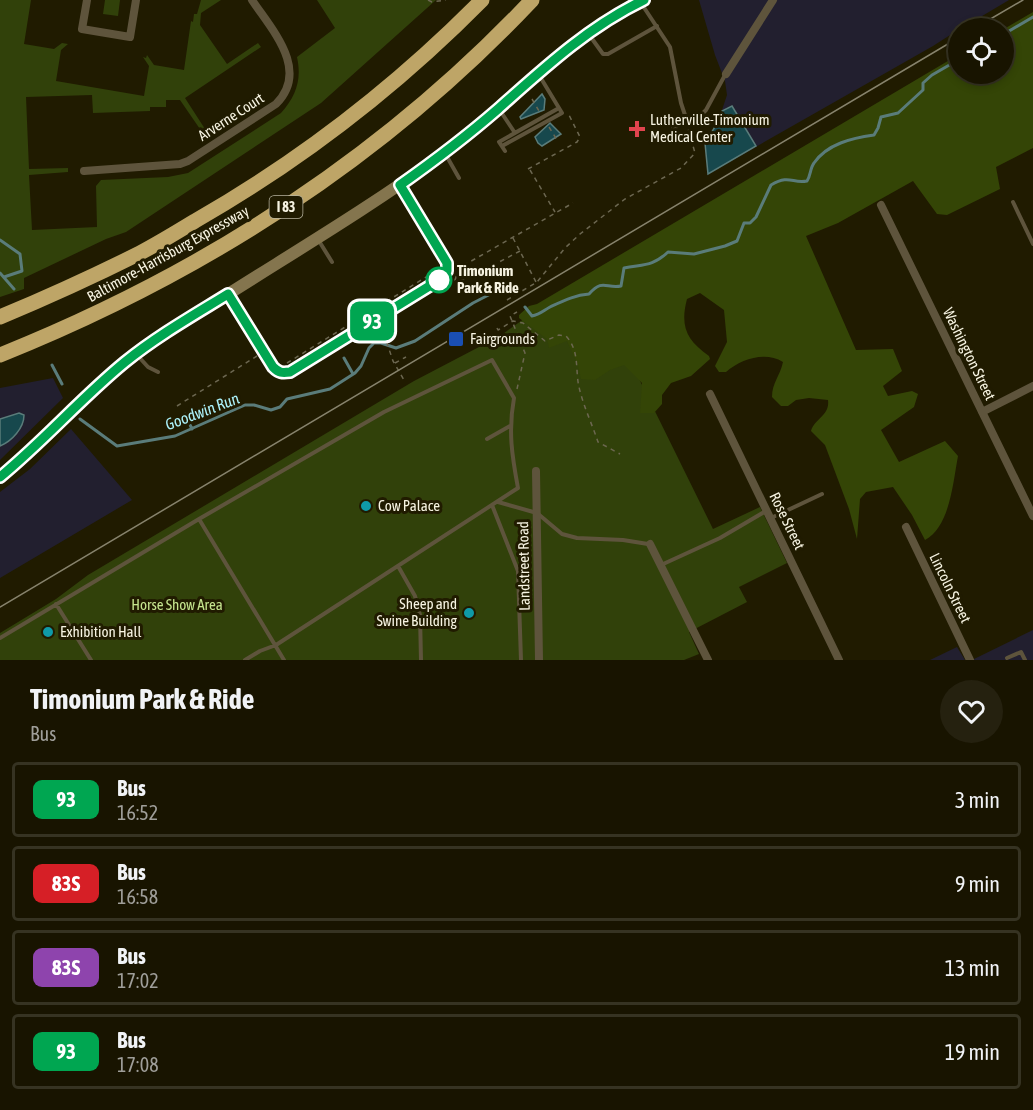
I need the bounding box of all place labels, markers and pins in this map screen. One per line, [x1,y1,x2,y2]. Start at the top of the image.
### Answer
place label: Lutherville-Timonium Medical Center [650,111,769,145]
marker: Lutherville-Timonium Medical Center [628,120,646,138]
place label: Timonium Park & Ride [457,262,519,296]
marker: Timonium Park & Ride [426,267,452,293]
marker: Fairgrounds [447,330,465,348]
place label: Fairgrounds [470,330,535,347]
place label: Cow Palace [378,497,440,514]
marker: Cow Palace [359,499,373,513]
place label: Sheep and Swine Building [376,595,458,629]
marker: Sheep and Swine Building [462,606,476,620]
place label: Exhibition Hall [60,623,142,640]
marker: Exhibition Hall [41,625,55,639]

